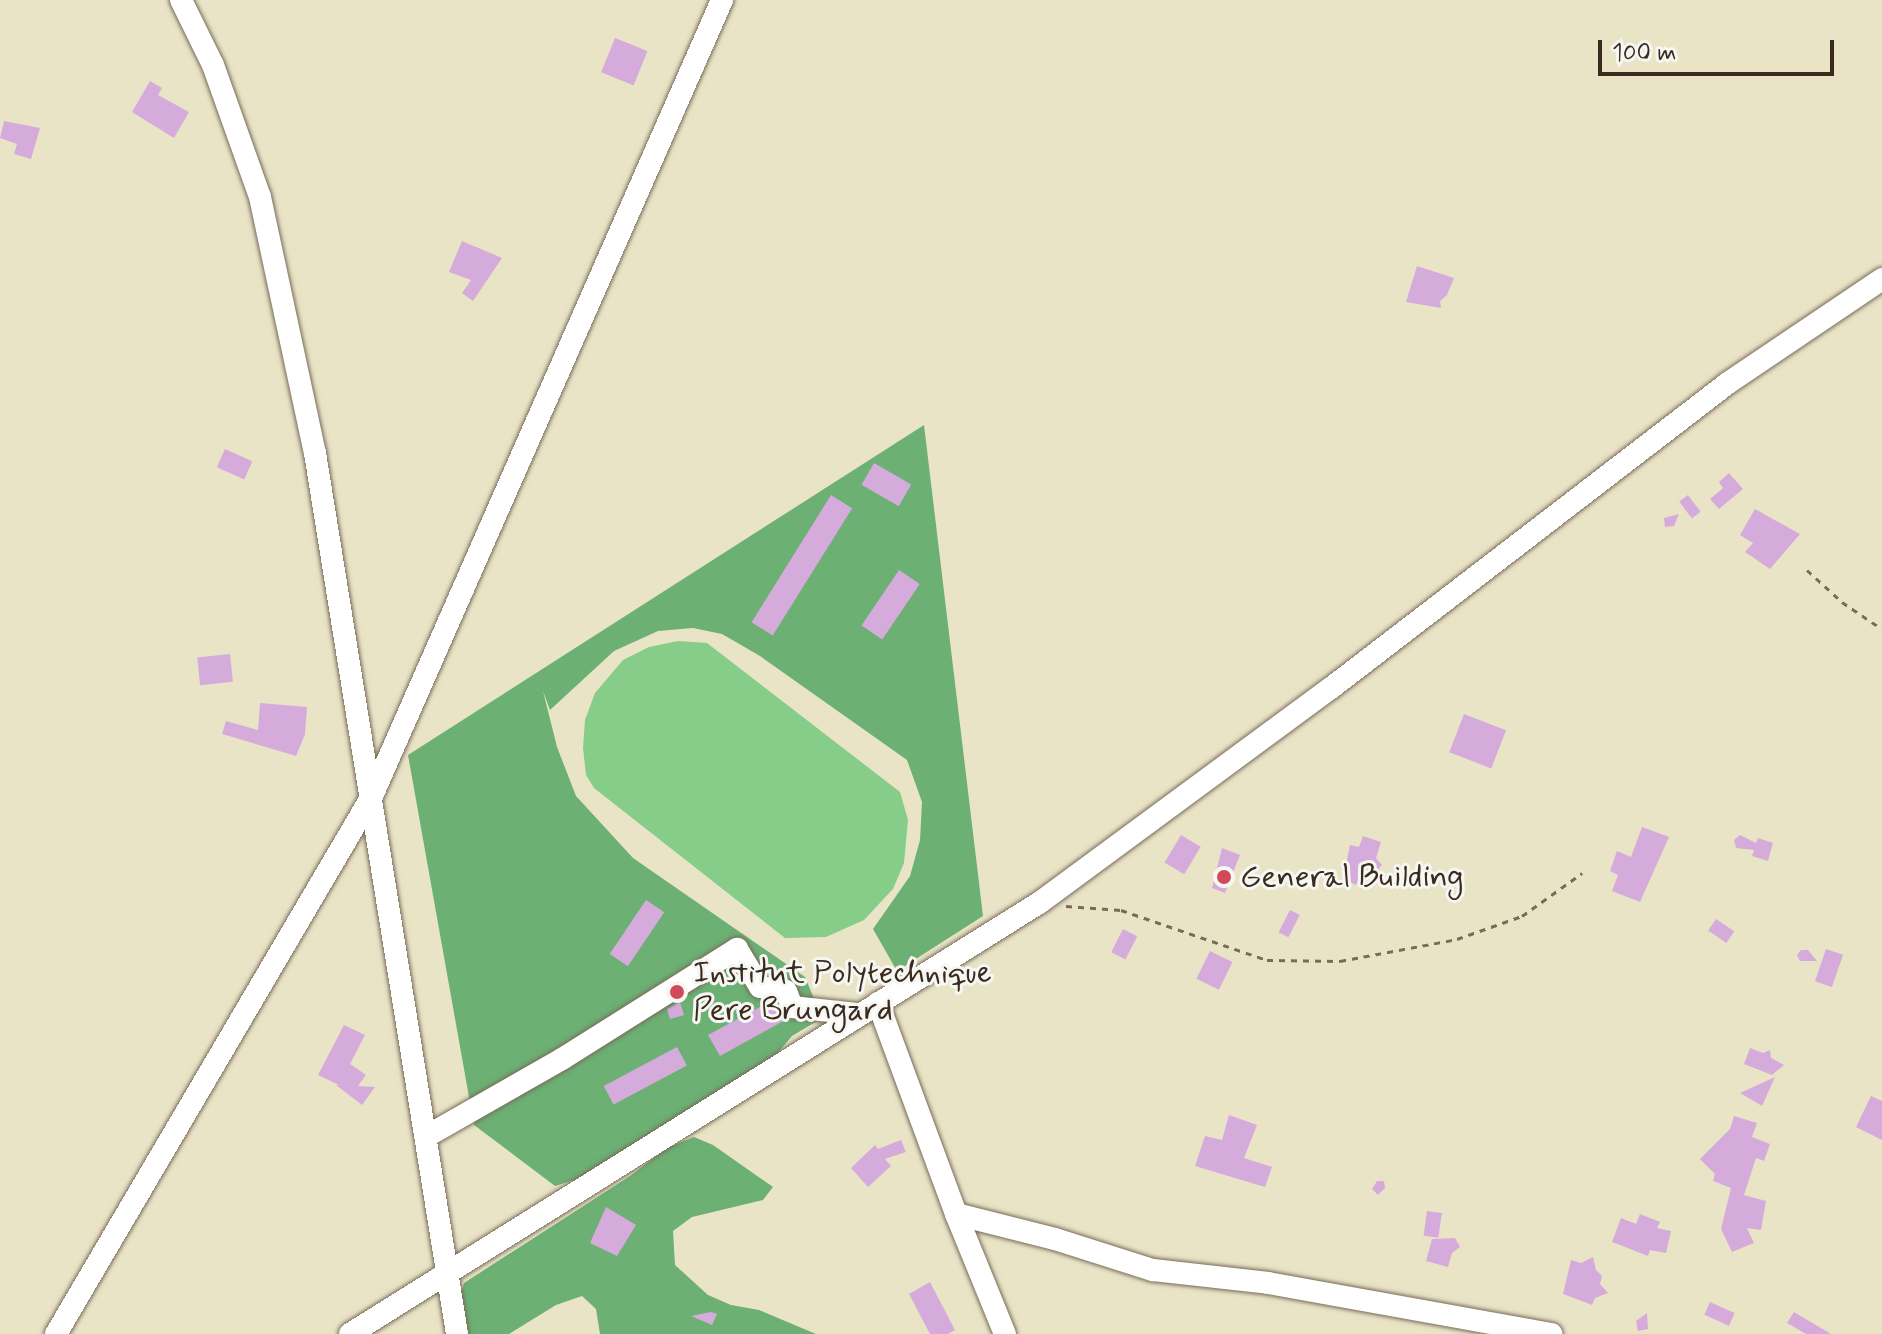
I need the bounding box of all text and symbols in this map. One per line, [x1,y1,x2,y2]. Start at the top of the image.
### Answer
scale bar [1602,24,1838,74]
text: 100 m [1612,38,1676,69]
place label: General Building [1240,858,1465,896]
marker: General Building [1215,868,1233,886]
place label: Institut Polytechnique Pere Brungard [693,955,997,1030]
marker: Institut Polytechnique Pere Brungard [668,983,686,1001]

